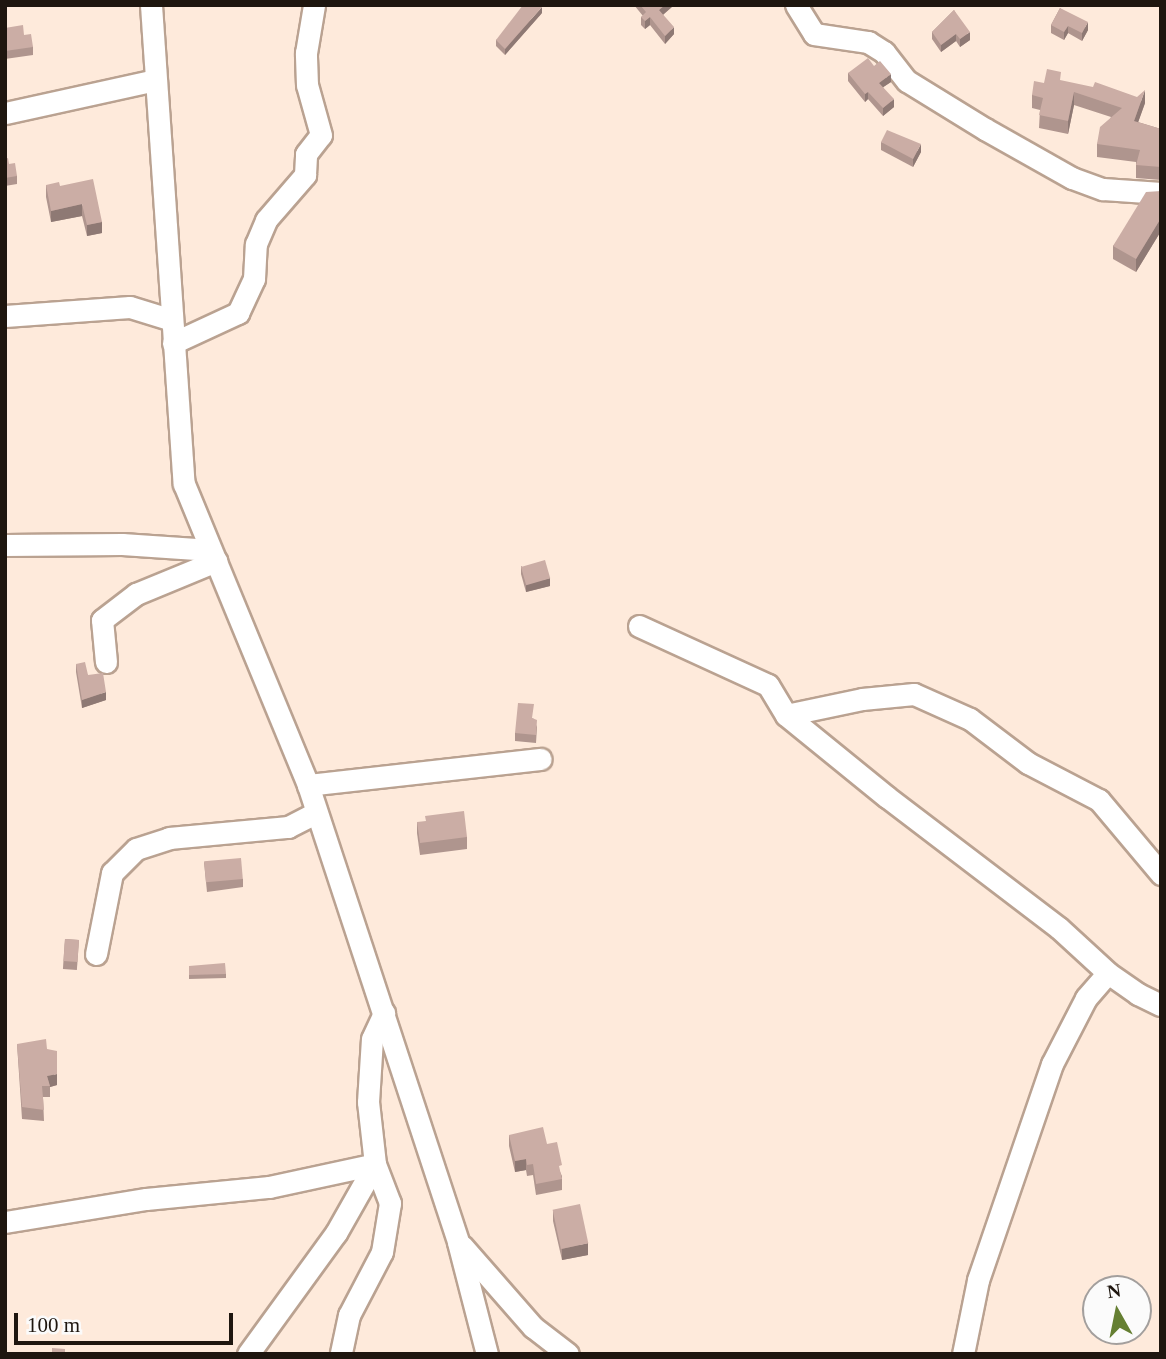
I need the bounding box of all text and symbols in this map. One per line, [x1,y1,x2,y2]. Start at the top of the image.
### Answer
north arrow [1082,1275,1152,1345]
text: N [1106,1279,1122,1302]
scale bar [18,1300,236,1344]
text: 100 m [27,1313,80,1337]

